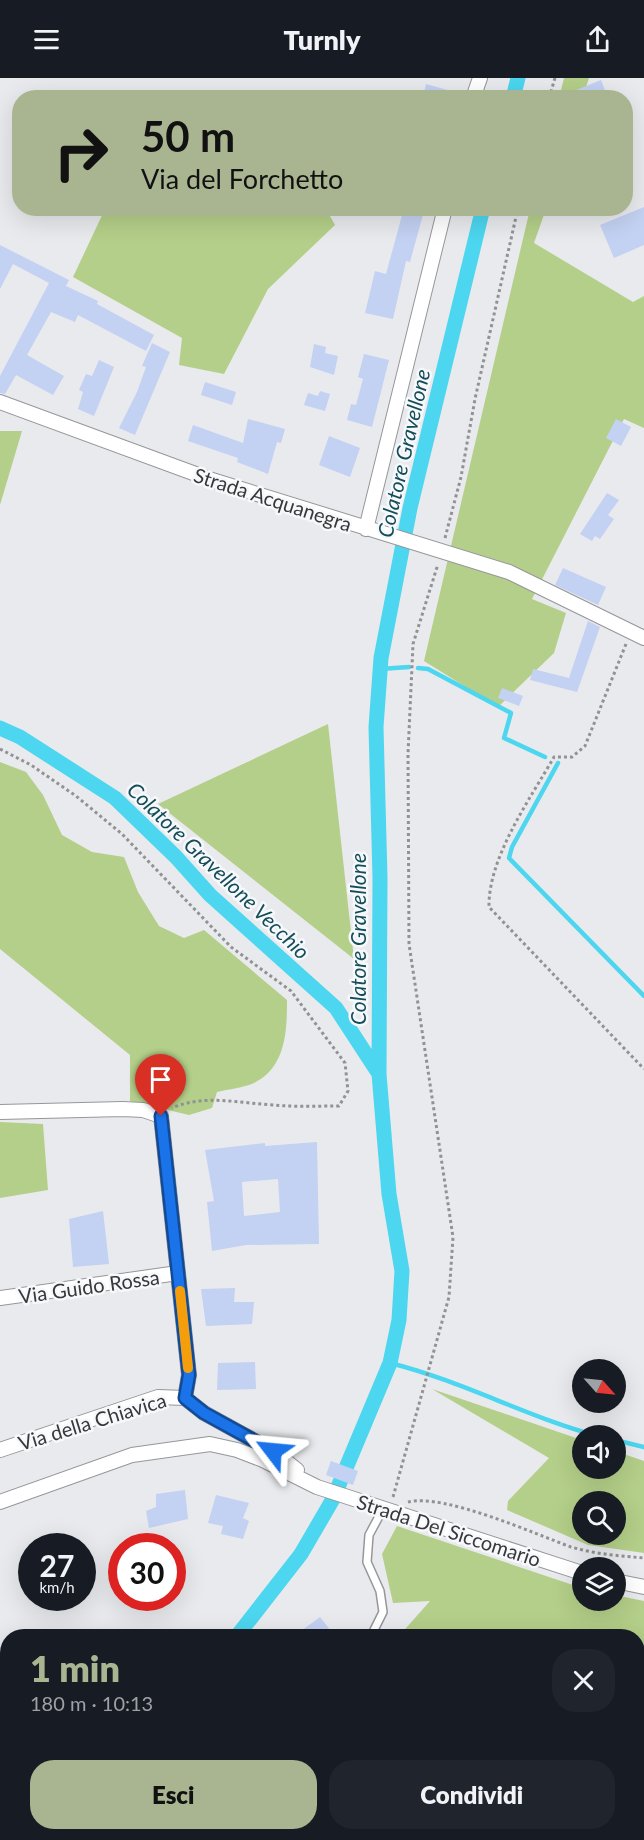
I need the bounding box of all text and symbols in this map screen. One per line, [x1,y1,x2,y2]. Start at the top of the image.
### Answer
icon: menu [30,23,63,56]
text: Turnly [284,23,360,56]
icon: share [581,23,614,56]
text: 50 m [141,111,235,161]
icon: right [42,114,120,192]
text: Via del Forchetto [141,162,343,195]
water label: Colatore Gravellone [371,366,435,540]
street label: Strada Acquanegra [191,462,355,536]
water label: Colatore Gravellone Vecchio [123,776,315,964]
water label: Colatore Gravellone [345,853,370,1025]
pin [135,1054,186,1116]
icon: arrive [144,1063,177,1096]
street label: Via Guido Rossa [17,1264,161,1308]
north arrow [572,1359,626,1413]
map controls [572,1359,626,1611]
street label: Via della Chiavica [15,1387,169,1455]
position arrow [241,1419,305,1483]
button: sound [572,1425,626,1479]
street label: Strada Del Siccomario [354,1489,544,1571]
button: search [572,1491,626,1545]
speed limit sign: 30 [108,1533,186,1611]
text: 27 [40,1547,74,1583]
button: layers [572,1557,626,1611]
text: km/h [39,1578,75,1596]
text: 1 min [30,1646,120,1690]
button: close [552,1649,615,1712]
text: 180 m · 10:13 [30,1691,153,1715]
button: Esci [30,1760,317,1829]
button: Condividi [329,1760,615,1829]

